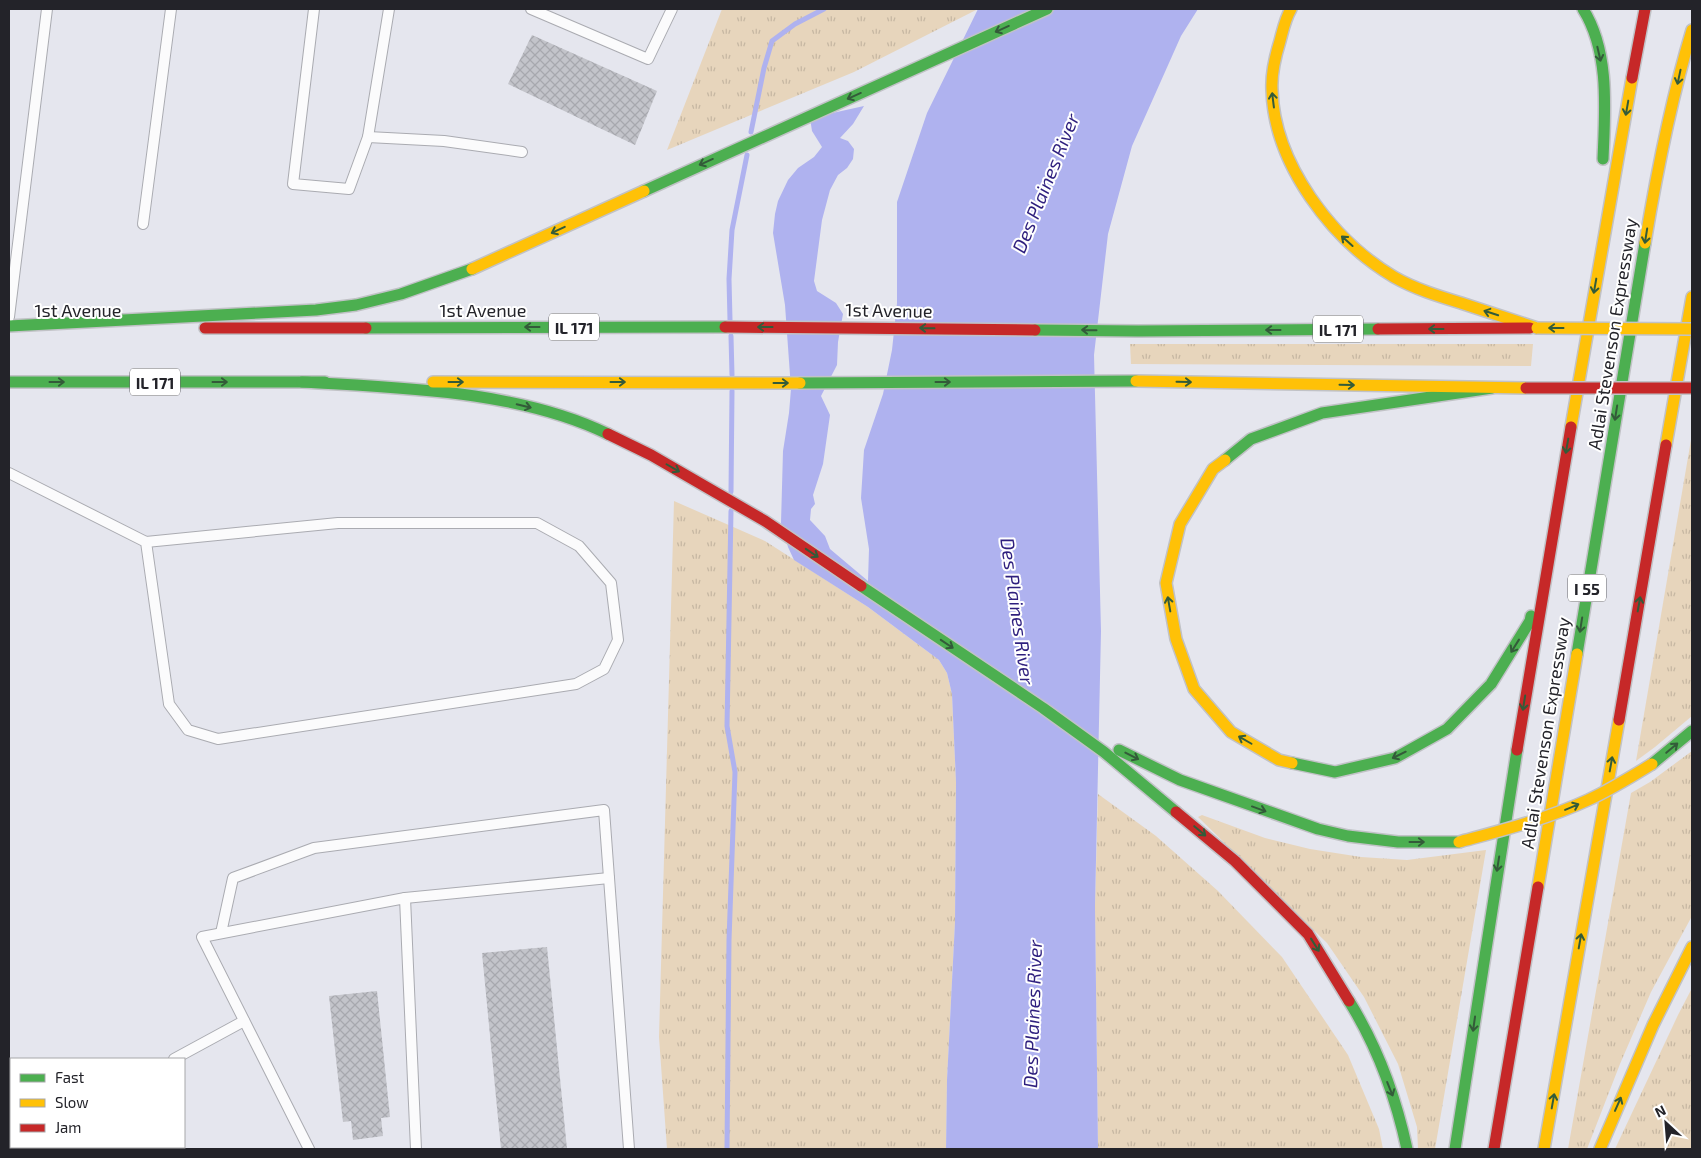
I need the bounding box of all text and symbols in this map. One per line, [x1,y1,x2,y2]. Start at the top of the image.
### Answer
one-way arrow [995,24,1010,34]
one-way arrow [1595,46,1604,62]
one-way arrow [1674,68,1683,84]
one-way arrow [847,91,862,101]
one-way arrow [1268,93,1278,109]
one-way arrow [1621,100,1631,116]
water label: Des Plaines River [1007,110,1084,256]
one-way arrow [699,158,714,168]
street label: Adlai Stevenson Expressway [1583,216,1641,451]
one-way arrow [551,226,566,236]
one-way arrow [1640,227,1650,243]
one-way arrow [1341,235,1354,247]
one-way arrow [1589,278,1599,294]
street label: 1st Avenue [845,298,933,322]
street label: 1st Avenue [34,299,122,321]
street label: 1st Avenue [439,299,527,321]
one-way arrow [1483,308,1499,317]
road number: IL 171 [549,314,599,341]
road number: IL 171 [1313,316,1363,342]
one-way arrow [524,322,540,332]
one-way arrow [757,322,773,332]
one-way arrow [919,323,936,333]
one-way arrow [1548,323,1564,333]
one-way arrow [1428,324,1444,334]
one-way arrow [1082,325,1098,335]
one-way arrow [1266,325,1282,335]
road number: IL 171 [130,368,180,396]
one-way arrow [49,377,65,387]
one-way arrow [212,377,228,387]
one-way arrow [448,377,464,387]
one-way arrow [610,377,626,387]
one-way arrow [935,377,951,387]
one-way arrow [1176,377,1192,387]
one-way arrow [772,378,789,388]
one-way arrow [1338,380,1354,390]
one-way arrow [516,402,532,411]
one-way arrow [1611,405,1621,421]
one-way arrow [1561,438,1571,454]
one-way arrow [666,464,680,474]
water label: Des Plaines River [996,536,1040,686]
one-way arrow [805,548,819,558]
road number: I 55 [1568,574,1606,602]
one-way arrow [1164,596,1174,612]
one-way arrow [1635,596,1645,612]
street label: Adlai Stevenson Expressway [1516,615,1574,850]
one-way arrow [1576,617,1586,633]
one-way arrow [1509,638,1519,652]
one-way arrow [939,639,953,649]
one-way arrow [1519,695,1529,711]
one-way arrow [1239,735,1253,745]
one-way arrow [1666,742,1679,753]
one-way arrow [1392,751,1407,760]
one-way arrow [1124,752,1139,761]
one-way arrow [1607,756,1617,772]
one-way arrow [1564,801,1579,811]
one-way arrow [1251,805,1266,814]
one-way arrow [1193,826,1206,837]
one-way arrow [1408,837,1425,847]
one-way arrow [1493,855,1503,871]
one-way arrow [1576,933,1586,949]
one-way arrow [1310,938,1320,952]
water label: Des Plaines River [1018,939,1046,1088]
one-way arrow [1468,1016,1478,1032]
legend [10,1058,185,1148]
text: Fast [55,1068,85,1086]
one-way arrow [1385,1081,1395,1096]
text: Slow [55,1093,89,1111]
one-way arrow [1548,1094,1558,1110]
one-way arrow [1614,1097,1624,1112]
north arrow [1641,1098,1691,1148]
text: N [1652,1101,1668,1121]
text: Jam [55,1118,81,1136]

